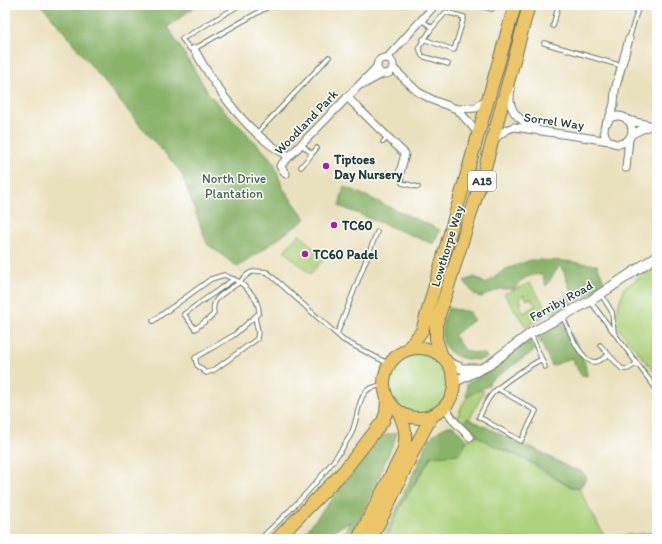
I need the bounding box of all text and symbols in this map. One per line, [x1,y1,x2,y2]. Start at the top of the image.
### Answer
street label: Woodland Park [271,86,341,158]
street label: Sorrel Way [523,109,585,133]
place label: Tiptoes Day Nursery [333,152,403,183]
marker: Tiptoes Day Nursery [321,161,331,171]
park label: North Drive Plantation [202,171,266,201]
road number: A15 [468,171,496,191]
street label: Lowthorpe Way [427,203,467,289]
place label: TC60 [341,218,373,233]
marker: TC60 [329,220,339,230]
place label: TC60 Padel [312,247,378,262]
marker: TC60 Padel [300,249,310,259]
street label: Ferriby Road [527,277,595,324]

